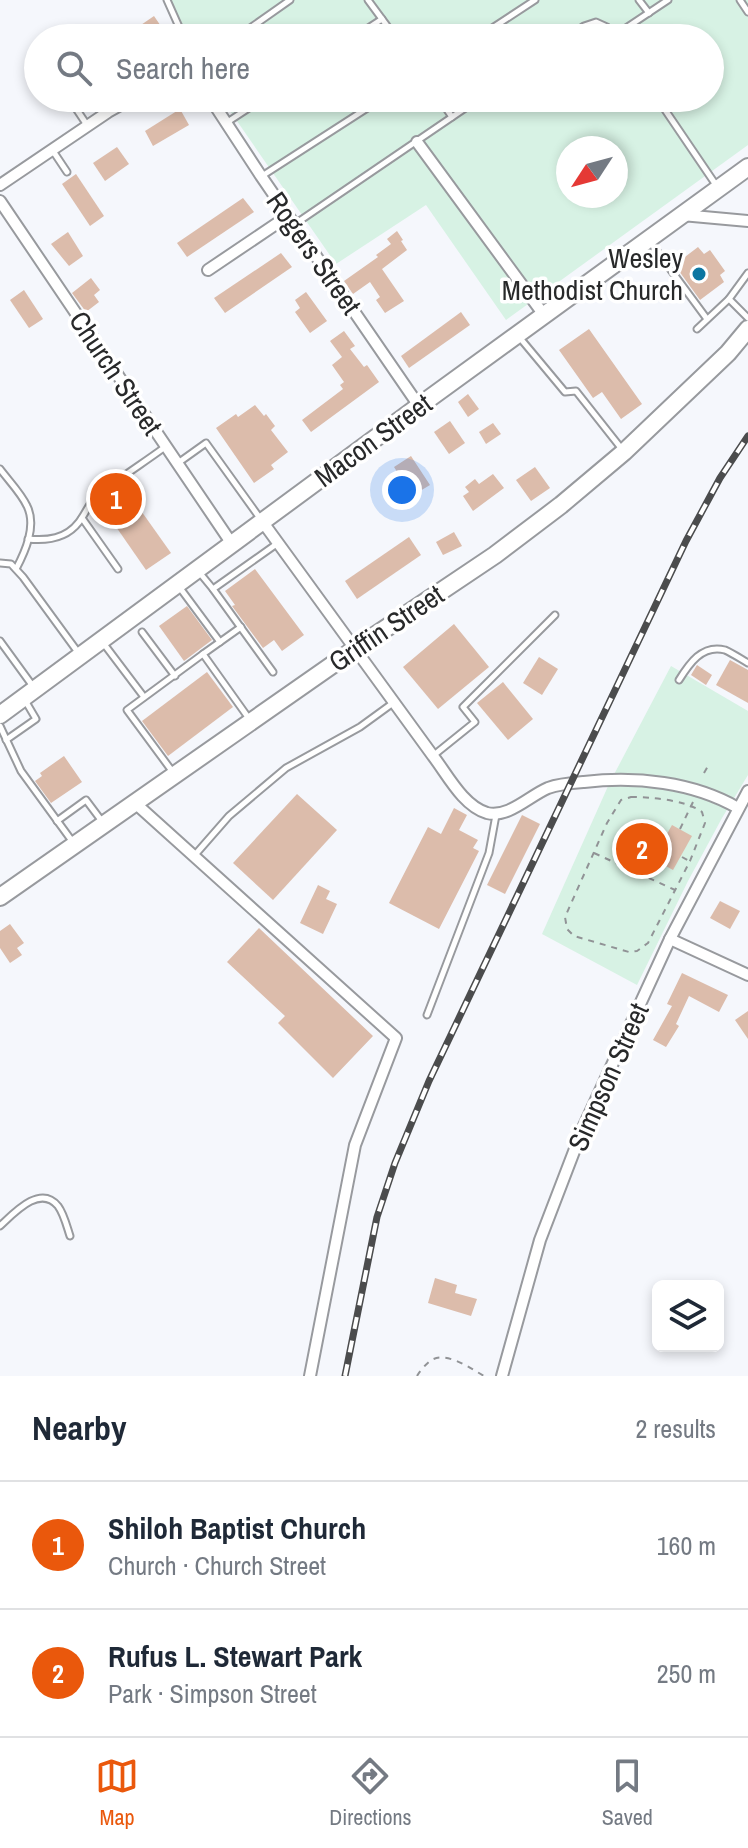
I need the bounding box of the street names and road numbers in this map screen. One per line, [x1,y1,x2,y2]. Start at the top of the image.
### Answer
street label: Rogers Street [258,184,370,322]
street label: Church Street [61,304,171,442]
street label: Macon Street [307,384,439,496]
street label: Griffin Street [321,576,451,680]
street label: Simpson Street [558,997,658,1157]

